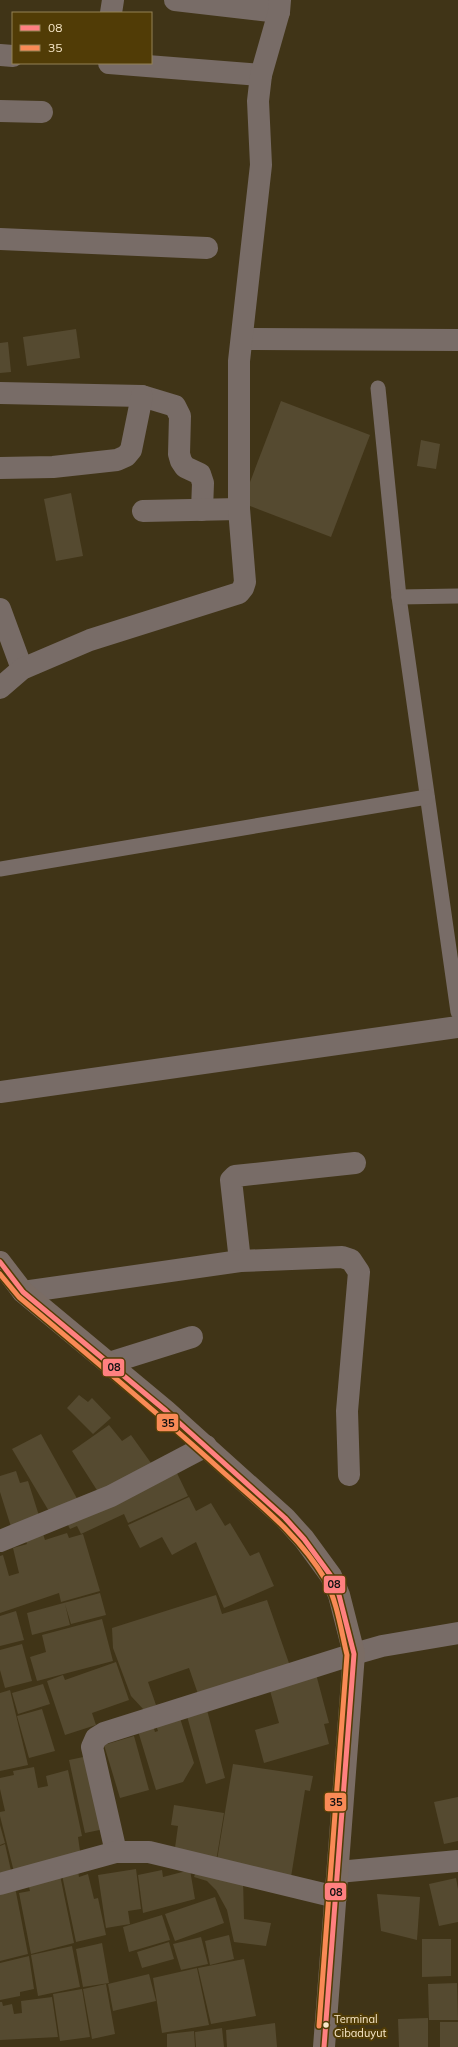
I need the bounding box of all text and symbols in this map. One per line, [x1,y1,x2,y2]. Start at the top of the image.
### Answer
legend [12,12,152,64]
text: 08 [48,20,62,35]
text: 35 [48,40,62,55]
line badge: 08 [102,1358,125,1377]
text: 08 [107,1360,121,1374]
line badge: 35 [156,1413,179,1432]
text: 35 [161,1416,175,1430]
line badge: 08 [323,1575,346,1594]
text: 08 [327,1577,341,1591]
line badge: 35 [324,1792,347,1812]
text: 35 [329,1795,343,1809]
line badge: 08 [324,1882,347,1901]
text: 08 [329,1885,343,1899]
place label: Terminal Cibaduyut [334,2012,386,2040]
marker: Terminal Cibaduyut [321,2020,331,2030]

